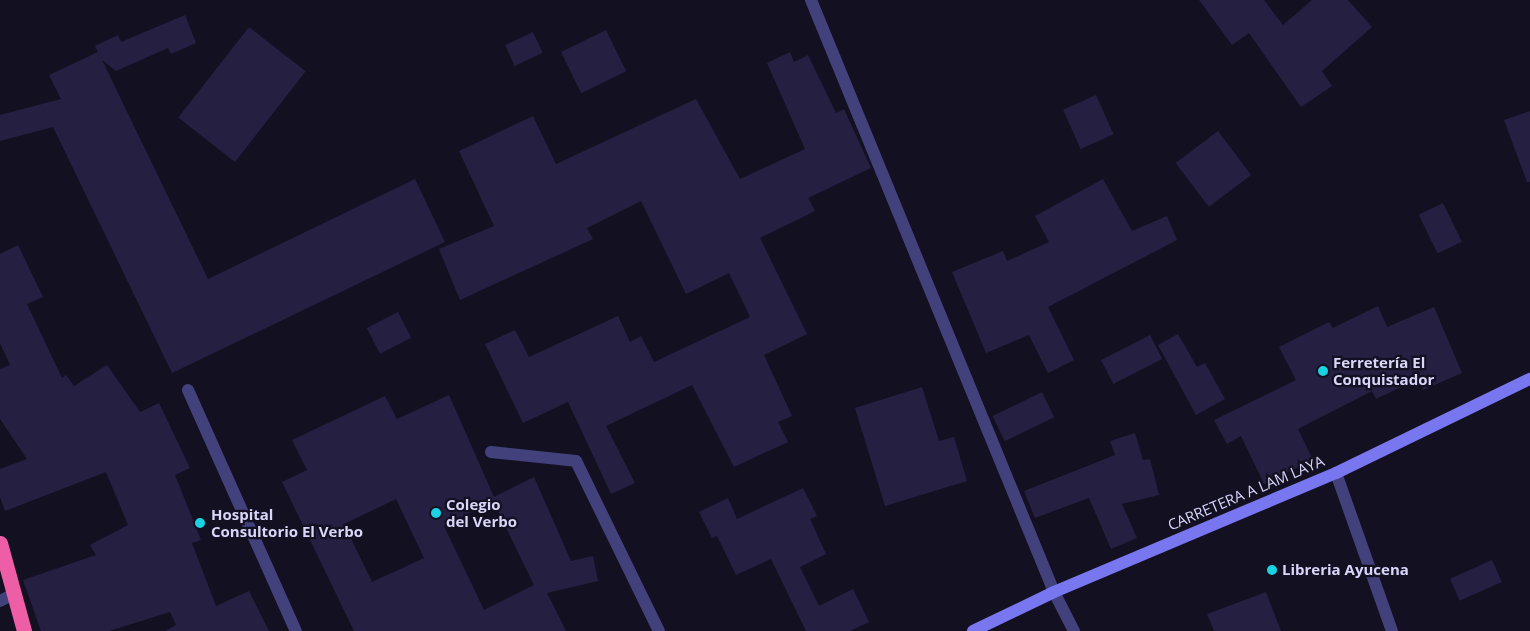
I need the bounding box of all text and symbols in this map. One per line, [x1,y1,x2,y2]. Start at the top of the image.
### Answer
place label: Ferretería El Conquistador [1333,353,1434,388]
marker: Ferretería El Conquistador [1317,365,1329,377]
street label: CARRETERA A LAM LAYA [1165,452,1327,534]
place label: Colegio del Verbo [446,495,517,530]
place label: Hospital Consultorio El Verbo [211,505,363,540]
marker: Colegio del Verbo [430,507,442,519]
marker: Hospital Consultorio El Verbo [193,516,207,530]
place label: Libreria Ayucena [1282,561,1409,579]
marker: Libreria Ayucena [1266,564,1278,576]

